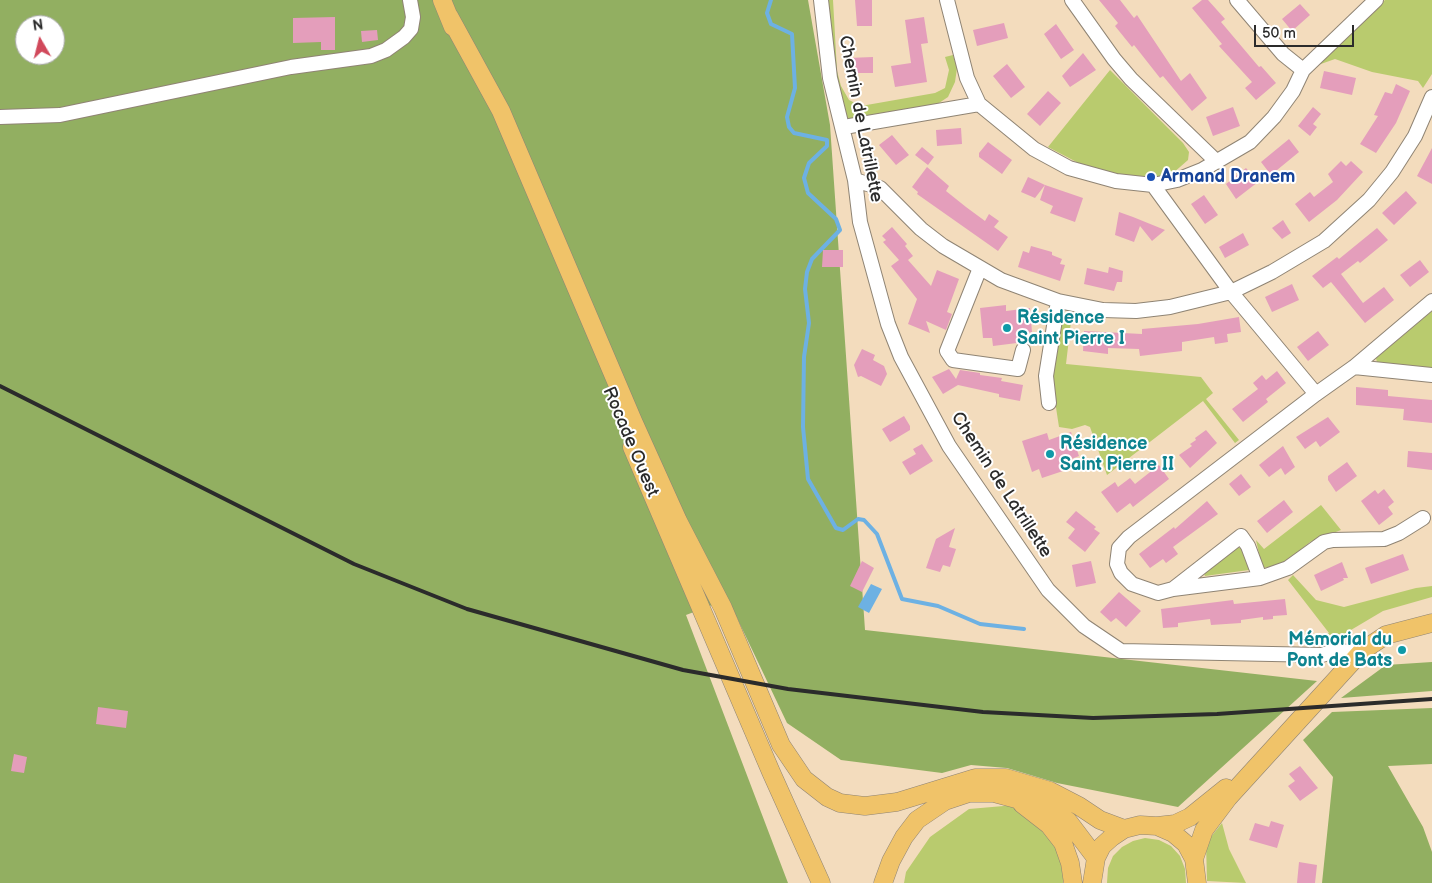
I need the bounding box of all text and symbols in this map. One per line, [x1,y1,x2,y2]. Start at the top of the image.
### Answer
north arrow [15,15,65,65]
scale bar [1257,15,1357,47]
text: N [32,16,44,35]
text: 50 m [1262,24,1296,43]
street label: Chemin de Latrillette [833,34,887,204]
place label: Armand Dranem [1161,166,1295,188]
marker: Armand Dranem [1145,171,1157,183]
place label: Résidence Saint Pierre I [1017,307,1125,350]
marker: Résidence Saint Pierre I [1001,322,1013,334]
street label: Rocade Ouest [597,384,663,500]
street label: Chemin de Latrillette [946,408,1056,562]
place label: Résidence Saint Pierre II [1060,433,1174,476]
marker: Résidence Saint Pierre II [1044,448,1056,460]
place label: Mémorial du Pont de Bats [1287,629,1392,672]
marker: Mémorial du Pont de Bats [1396,644,1408,656]

